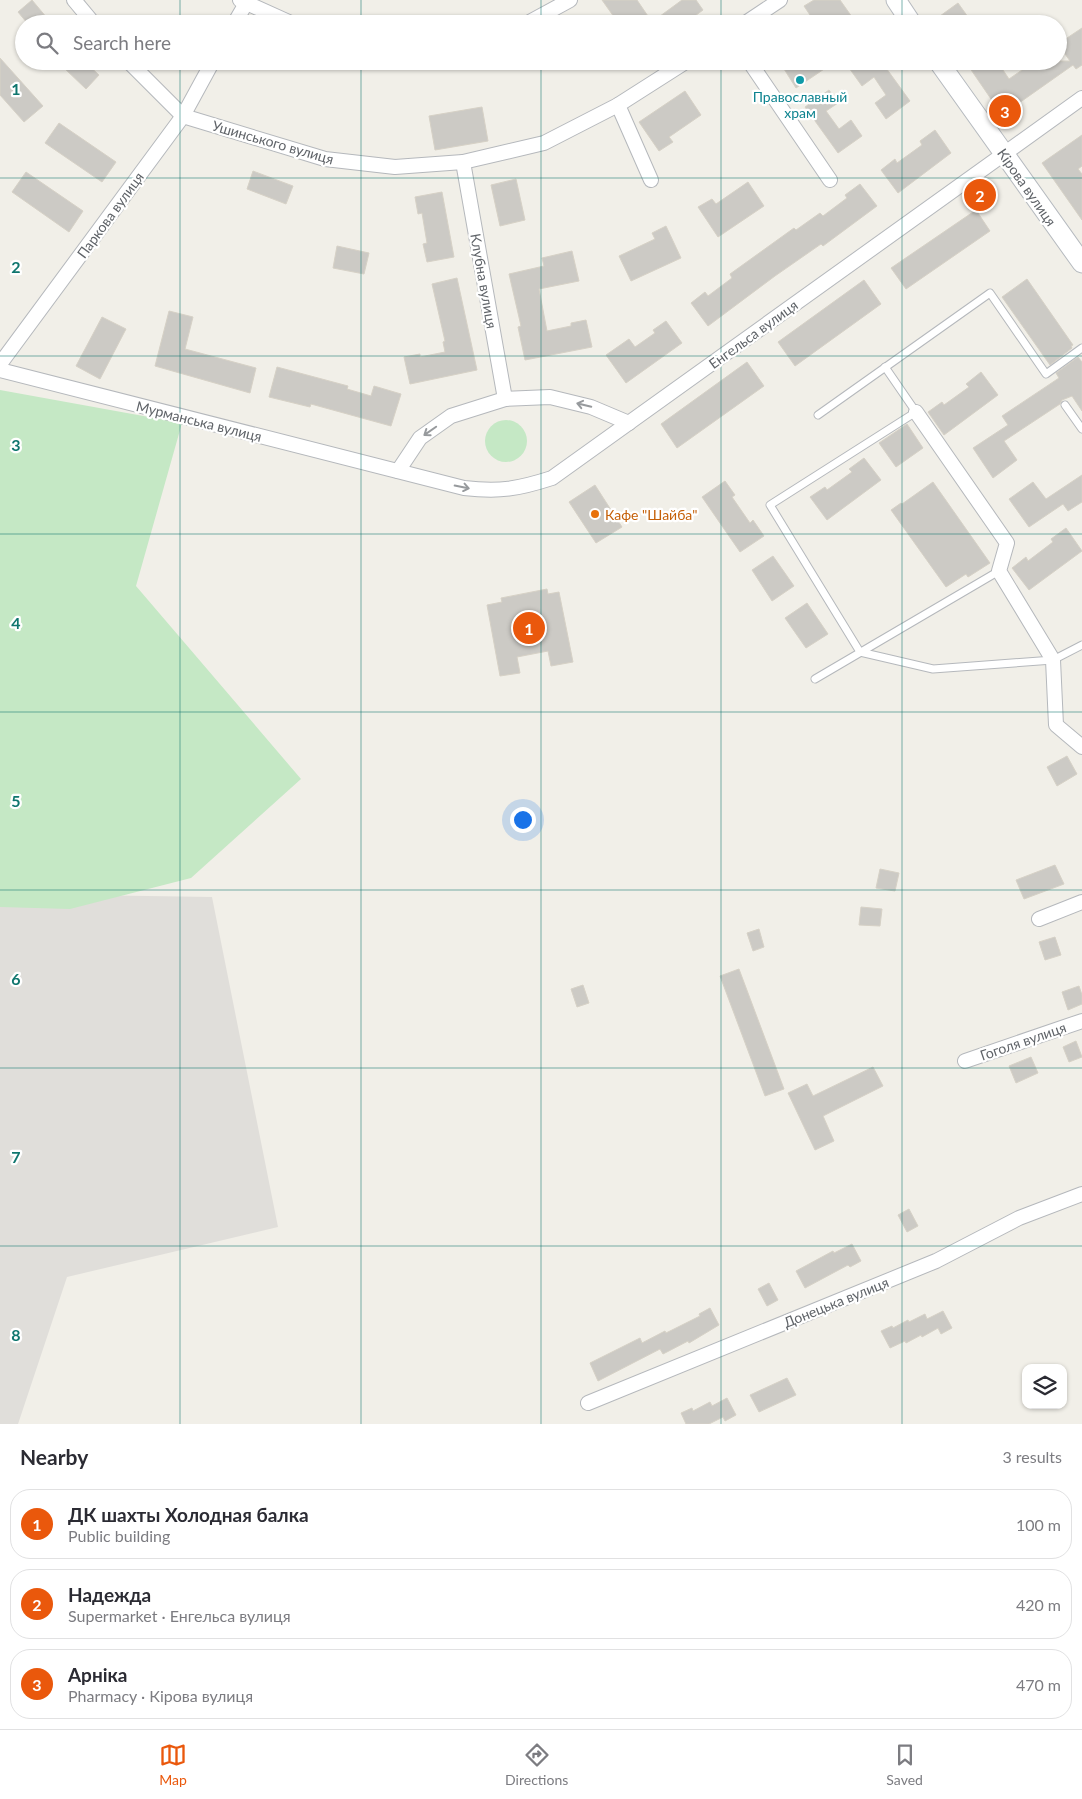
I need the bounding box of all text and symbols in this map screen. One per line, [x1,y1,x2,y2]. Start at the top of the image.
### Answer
search box [15,15,1067,70]
icon: search [33,29,61,57]
text: Search here [73,31,171,54]
marker: Православный храм [794,74,806,86]
text: 1 [11,79,21,98]
place label: Православный храм [753,88,847,121]
pin: 3 [989,92,1021,130]
street label: Ушинського вулиця [210,117,336,167]
street label: Кірова вулиця [994,145,1060,229]
street label: Паркова вулиця [73,169,147,261]
pin: 2 [964,176,996,214]
street label: Клубна вулиця [467,232,501,330]
text: 2 [11,257,21,276]
street label: Енгельса вулиця [705,296,801,372]
street label: Мурманська вулиця [134,397,264,445]
one-way arrow [576,400,592,409]
one-way arrow [423,426,437,436]
text: 3 [11,435,21,454]
one-way arrow [454,483,470,493]
place label: Кафе "Шайба" [605,506,697,523]
marker: Кафе "Шайба" [589,508,601,520]
pin: 1 [513,609,545,647]
text: 4 [11,613,21,632]
text: 5 [11,791,21,810]
your location [510,807,536,833]
text: 6 [11,969,21,988]
street label: Гоголя вулиця [978,1018,1068,1064]
text: 7 [11,1147,21,1166]
street label: Донецька вулиця [781,1273,891,1331]
text: 8 [11,1325,21,1344]
map controls [1022,1364,1067,1409]
button: layers [1022,1364,1067,1409]
text: Nearby [20,1444,88,1469]
text: 3 results [1002,1447,1062,1466]
text: ДК шахты Холодная балка [68,1503,309,1526]
text: 1 [32,1515,42,1534]
text: 100 m [1016,1515,1061,1534]
text: Public building [68,1526,170,1545]
text: Надежда [68,1583,151,1606]
text: 2 [32,1595,42,1614]
text: 420 m [1016,1595,1061,1614]
text: Supermarket · Енгельса вулиця [68,1606,291,1625]
text: Арніка [68,1663,128,1686]
text: 3 [32,1675,42,1694]
text: 470 m [1016,1675,1061,1694]
text: Pharmacy · Кірова вулиця [68,1686,253,1705]
tab: Map [159,1741,187,1788]
tab: Directions [505,1741,568,1788]
tab: Saved [886,1741,923,1788]

